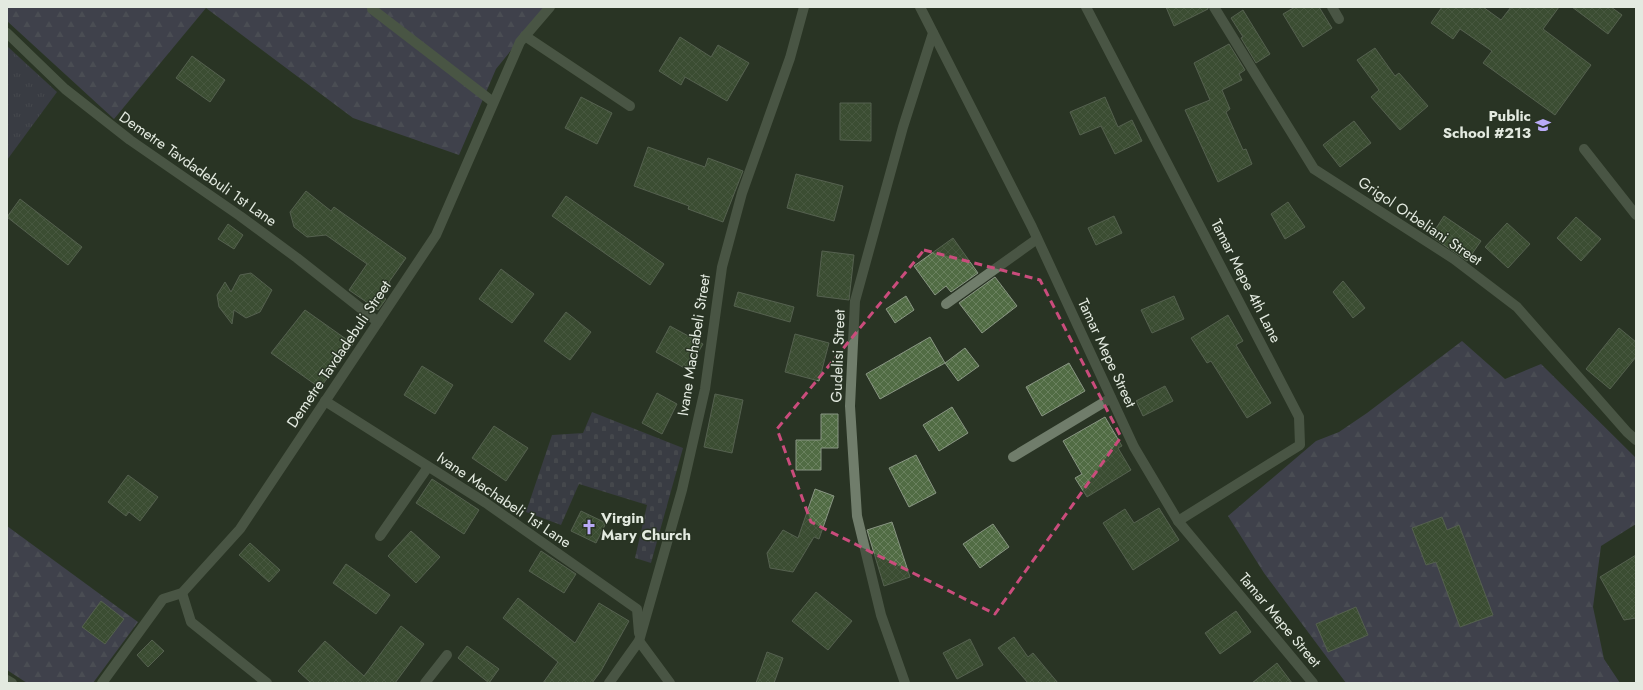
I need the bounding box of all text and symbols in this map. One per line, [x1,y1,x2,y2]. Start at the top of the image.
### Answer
place label: Public School #213 [1443,105,1531,144]
street label: Demetre Tavdadebuli 1st Lane [115,106,282,232]
school or university icon: Public School #213 [1534,116,1552,134]
street label: Grigol Orbeliani Street [1354,171,1487,271]
street label: Tamar Mepe 4th Lane [1205,215,1287,347]
street label: Ivane Machabeli Street [672,272,716,417]
street label: Demetre Tavdadebuli Street [281,276,397,432]
street label: Tamar Mepe Street [1072,295,1142,411]
street label: Gudelisi Street [825,309,851,403]
street label: Ivane Machabeli 1st Lane [432,447,576,553]
place label: Virgin Mary Church [600,507,691,546]
church icon: Virgin Mary Church [580,518,598,536]
street label: Tamar Mepe Street [1234,568,1327,672]

